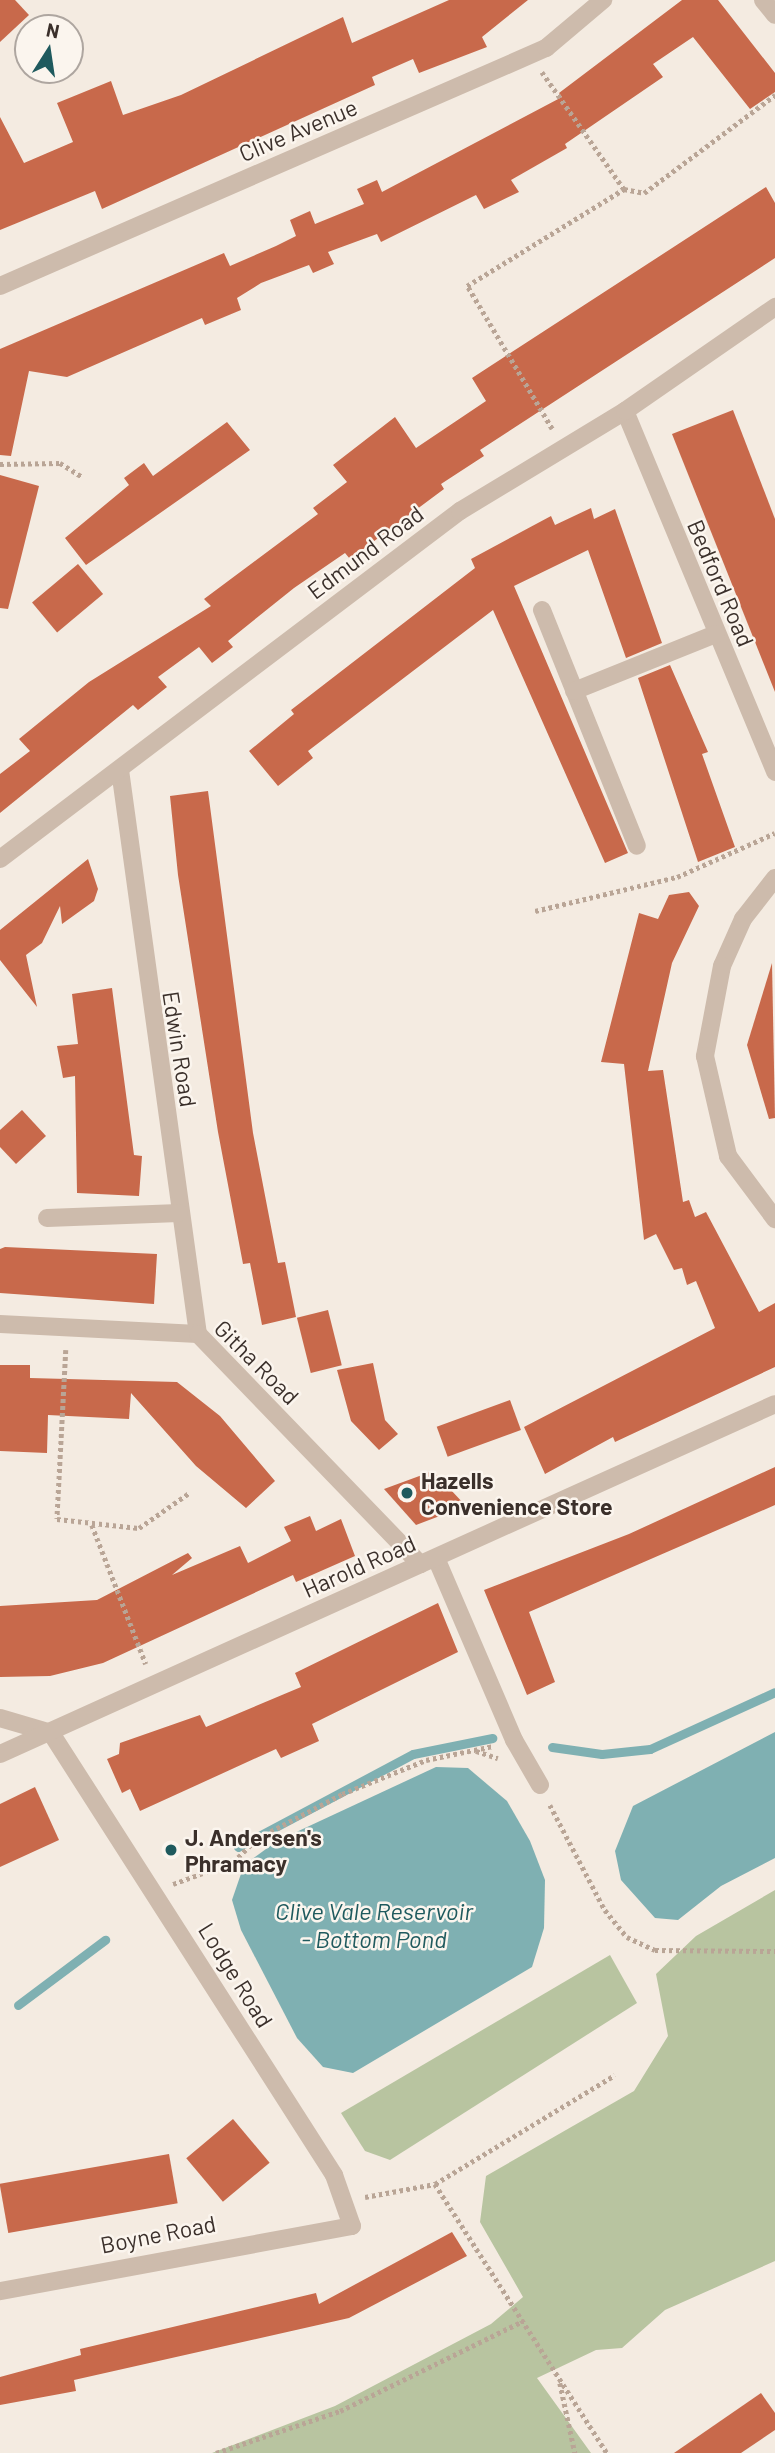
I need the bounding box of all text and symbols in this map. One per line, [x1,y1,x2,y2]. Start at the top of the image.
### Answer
north arrow [14,14,84,84]
text: N [44,17,62,42]
street label: Clive Avenue [235,93,361,167]
street label: Edmund Road [302,499,428,605]
street label: Bedford Road [682,515,760,651]
street label: Edwin Road [157,989,203,1109]
street label: Githa Road [209,1314,305,1410]
place label: Hazells Convenience Store [421,1466,613,1520]
marker: Hazells Convenience Store [399,1485,415,1501]
street label: Harold Road [298,1529,420,1603]
place label: J. Andersen's Phramacy [185,1823,322,1877]
marker: J. Andersen's Phramacy [163,1842,179,1858]
water label: Clive Vale Reservoir - Bottom Pond [275,1897,473,1953]
street label: Lodge Road [193,1918,279,2032]
street label: Boyne Road [98,2209,218,2259]

